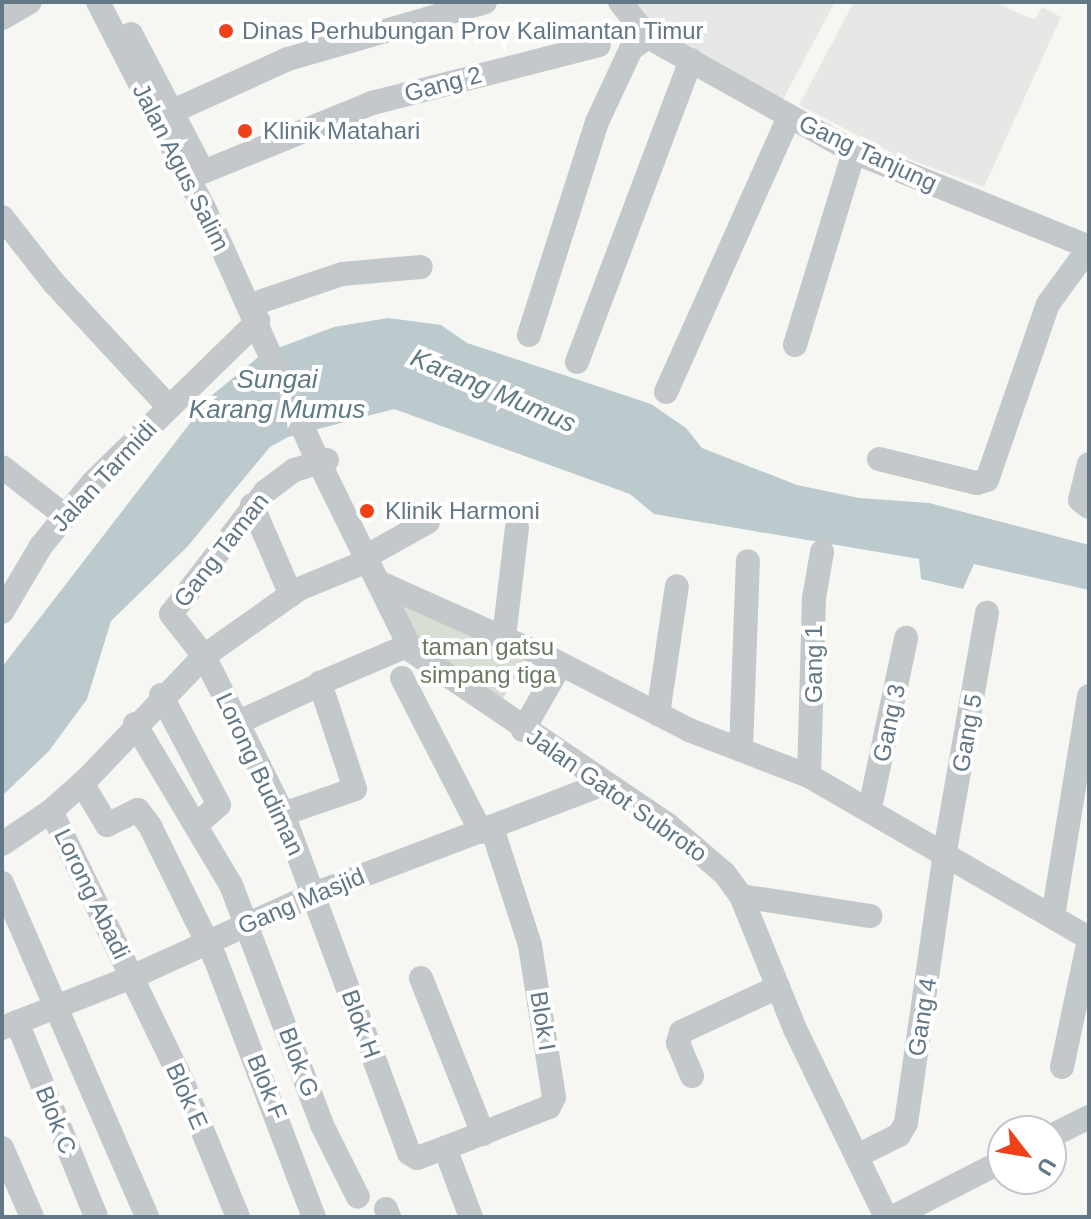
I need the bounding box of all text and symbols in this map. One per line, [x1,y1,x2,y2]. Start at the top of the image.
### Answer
place label: Dinas Perhubungan Prov Kalimantan Timur [242,17,704,45]
marker: Dinas Perhubungan Prov Kalimantan Timur [217,22,235,40]
street label: Gang 2 [401,60,485,108]
street label: Jalan Agus Salim [126,78,236,256]
street label: Gang Tanjung [794,108,942,198]
place label: Klinik Matahari [263,117,420,145]
marker: Klinik Matahari [234,120,256,142]
water label: Karang Mumus [406,342,580,440]
water label: Sungai Karang Mumus [189,364,365,426]
street label: Jalan Tarmidi [45,414,163,538]
street label: Gang Taman [167,487,275,613]
place label: Klinik Harmoni [385,497,540,525]
marker: Klinik Harmoni [356,500,378,522]
street label: Gang 1 [800,625,828,703]
park label: taman gatsu simpang tiga [420,633,556,689]
street label: Gang 3 [867,682,911,764]
street label: Lorong Budiman [210,688,310,860]
street label: Gang 5 [946,692,988,774]
street label: Jalan Gatot Subroto [521,722,713,868]
street label: Lorong Abadi [48,824,136,964]
street label: Gang Masjid [233,861,369,941]
street label: Gang 4 [902,976,942,1058]
street label: Blok H [335,986,387,1062]
street label: Blok I [524,989,562,1053]
street label: Blok G [273,1023,325,1101]
street label: Blok F [241,1050,293,1124]
street label: Blok E [160,1058,214,1134]
street label: Blok C [29,1082,83,1158]
north arrow [987,1115,1067,1195]
text: U [1031,1153,1061,1180]

